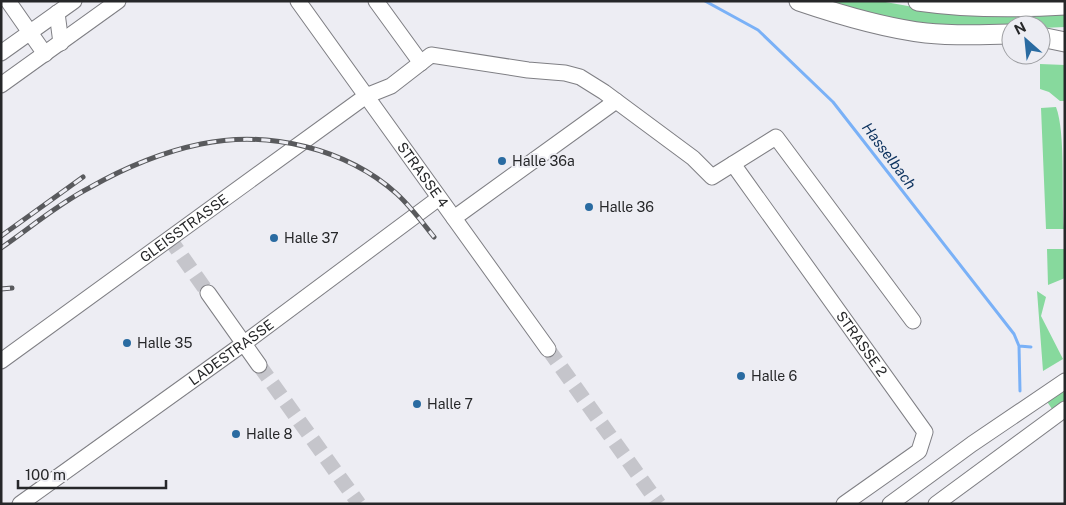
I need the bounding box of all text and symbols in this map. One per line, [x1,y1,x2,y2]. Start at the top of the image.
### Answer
north arrow [1001,15,1051,65]
text: N [1012,19,1029,38]
water label: Hasselbach [859,119,920,192]
street label: STRASSE 4 [394,139,452,211]
place label: Halle 36a [512,153,575,169]
marker: Halle 36a [496,155,508,167]
street label: GLEISSTRASSE [137,191,231,265]
place label: Halle 36 [599,199,654,215]
marker: Halle 36 [583,201,595,213]
place label: Halle 37 [284,230,339,246]
marker: Halle 37 [268,232,280,244]
street label: STRASSE 2 [833,308,890,379]
street label: LADESTRASSE [186,316,277,388]
place label: Halle 35 [137,335,192,351]
marker: Halle 35 [121,337,133,349]
place label: Halle 6 [751,368,798,384]
marker: Halle 6 [735,370,747,382]
place label: Halle 7 [427,396,473,412]
marker: Halle 7 [411,398,423,410]
place label: Halle 8 [246,426,293,442]
marker: Halle 8 [230,428,242,440]
scale bar [18,458,165,490]
text: 100 m [25,466,66,483]

